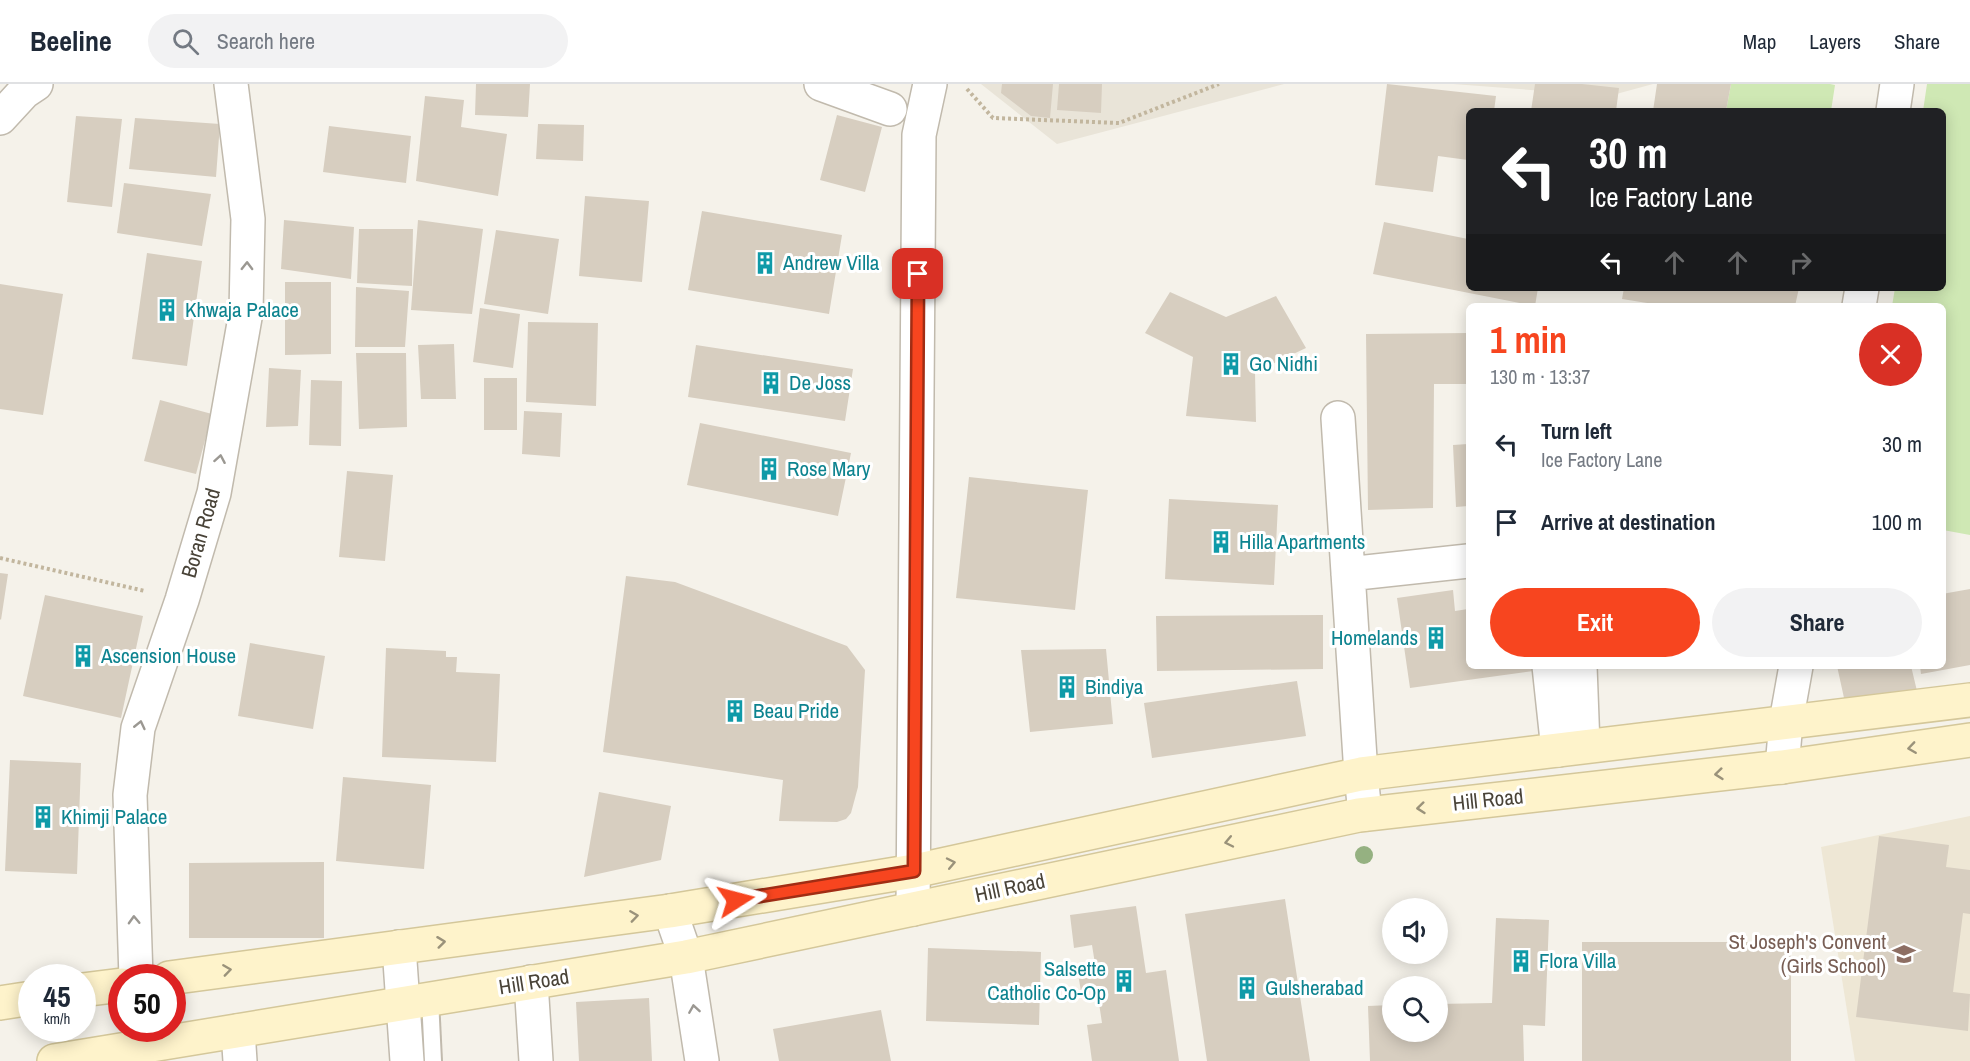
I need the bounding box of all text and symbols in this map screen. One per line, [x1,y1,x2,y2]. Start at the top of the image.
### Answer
search box [148,14,568,68]
text: Beeline [30,22,112,60]
icon: search [169,25,202,58]
text: Search here [217,26,315,56]
text: Map [1743,27,1776,56]
text: Layers [1809,27,1861,56]
text: Share [1894,27,1940,56]
text: 30 m [1589,125,1668,181]
icon: left [1490,132,1568,210]
text: Ice Factory Lane [1589,179,1753,215]
icon: left [1595,246,1628,279]
icon: ahead [1658,246,1691,279]
icon: ahead [1721,246,1754,279]
icon: right [1784,246,1817,279]
place label: Andrew Villa [782,248,880,277]
pin [892,248,943,299]
building icon: Andrew Villa [752,250,778,276]
icon: arrive [901,257,934,290]
one-way arrow [240,261,253,270]
place label: Khwaja Palace [185,295,299,324]
building icon: Khwaja Palace [154,297,180,323]
text: 1 min [1490,316,1567,364]
button: close [1859,323,1922,386]
place label: Go Nidhi [1249,349,1318,378]
building icon: Go Nidhi [1218,351,1244,377]
text: 130 m · 13:37 [1490,363,1590,390]
place label: De Joss [789,368,851,397]
building icon: De Joss [758,370,784,396]
text: Turn left [1541,416,1612,446]
icon: left [1490,428,1523,461]
text: 30 m [1882,429,1922,459]
text: Ice Factory Lane [1541,446,1662,473]
one-way arrow [213,454,226,464]
place label: Rose Mary [787,454,871,483]
building icon: Rose Mary [756,456,782,482]
street label: Boran Road [174,485,227,581]
icon: arrive [1490,506,1523,539]
text: Arrive at destination [1541,507,1715,537]
text: 100 m [1872,507,1922,537]
place label: Hilla Apartments [1239,527,1365,556]
building icon: Hilla Apartments [1208,529,1234,555]
button: Exit [1490,588,1700,657]
button: Share [1712,588,1922,657]
place label: Homelands [1331,623,1418,652]
building icon: Homelands [1423,625,1449,651]
place label: Ascension House [100,641,236,670]
building icon: Ascension House [70,643,96,669]
place label: Bindiya [1085,672,1144,701]
building icon: Bindiya [1054,674,1080,700]
place label: Beau Pride [753,696,839,725]
building icon: Beau Pride [722,698,748,724]
one-way arrow [132,721,145,731]
one-way arrow [1907,742,1917,754]
one-way arrow [1714,767,1723,780]
street label: Hill Road [1451,781,1525,818]
one-way arrow [1416,801,1425,813]
place label: Khimji Palace [61,802,167,831]
building icon: Khimji Palace [30,804,56,830]
one-way arrow [1224,835,1234,848]
one-way arrow [946,857,956,870]
street label: Hill Road [972,866,1048,909]
position arrow [704,868,768,932]
map controls [1382,898,1448,1042]
button: sound [1382,898,1448,964]
one-way arrow [630,911,639,923]
one-way arrow [128,915,140,924]
place label: St Joseph's Convent (Girls School) [1729,927,1886,980]
one-way arrow [437,936,446,948]
school or university icon: St Joseph's Convent (Girls School) [1891,941,1917,967]
place label: Flora Villa [1539,946,1617,975]
building icon: Flora Villa [1508,948,1534,974]
place label: Salsette Catholic Co-Op [987,954,1106,1007]
street label: Hill Road [497,962,571,1001]
speed limit sign: 50 [108,964,186,1042]
one-way arrow [222,965,232,977]
building icon: Salsette Catholic Co-Op [1111,968,1137,994]
place label: Gulsherabad [1265,973,1364,1002]
building icon: Gulsherabad [1234,975,1260,1001]
text: 45 [43,976,71,1016]
button: search [1382,976,1448,1042]
one-way arrow [688,1004,700,1014]
text: km/h [44,1008,70,1029]

